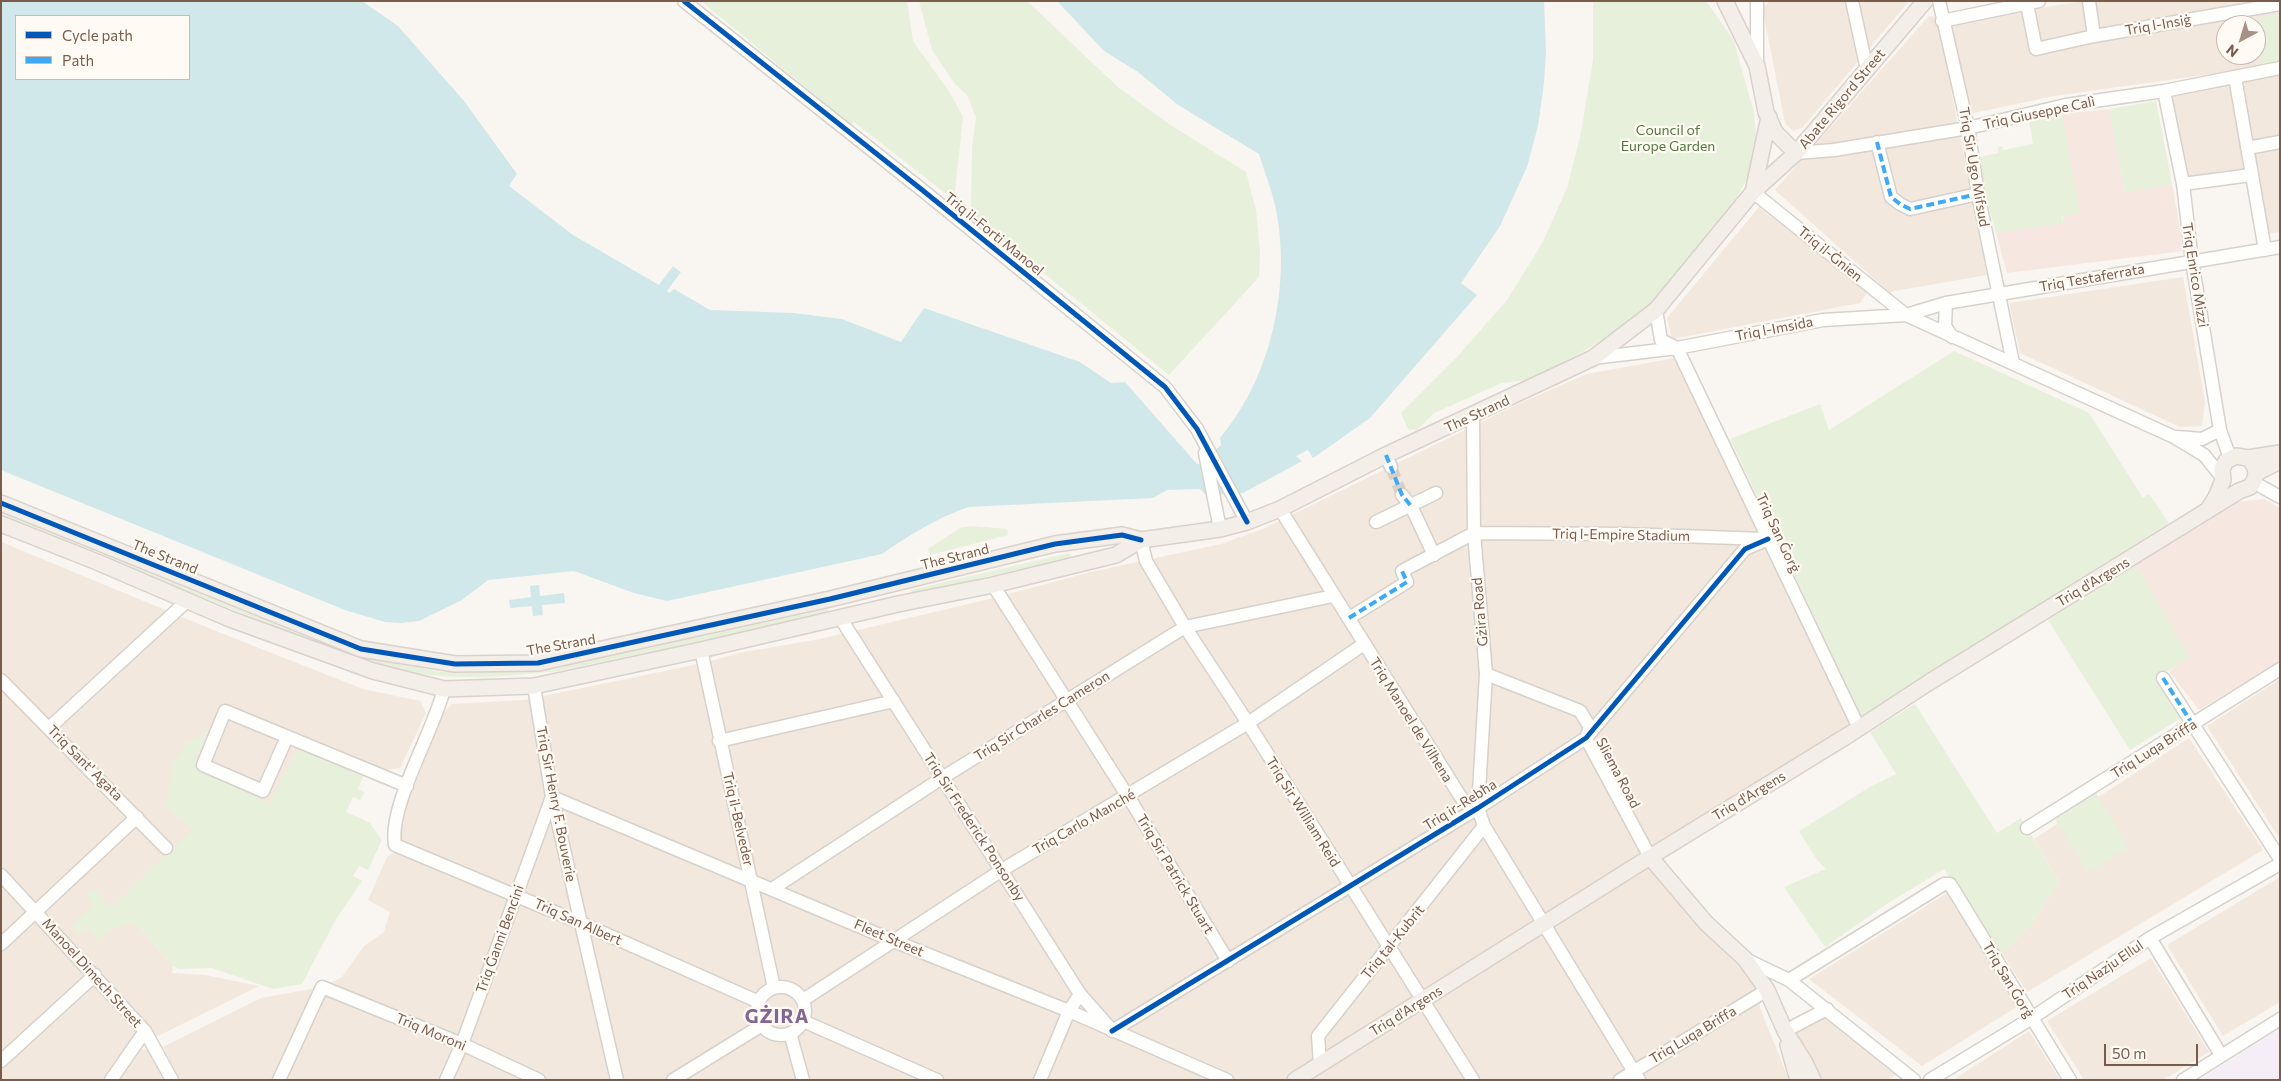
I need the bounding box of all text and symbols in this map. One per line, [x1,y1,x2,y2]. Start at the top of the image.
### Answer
street label: Triq l-Insiġ [2124,11,2192,39]
legend [15,15,190,80]
north arrow [2216,15,2266,65]
text: Cycle path [62,26,133,44]
text: N [2222,41,2241,61]
street label: Abate Rigord Street [1795,46,1889,152]
text: Path [62,51,94,69]
street label: Triq Giuseppe Calì [1981,93,2097,133]
street label: Triq Sir Ugo Mifsud [1955,106,1993,228]
park label: Council of Europe Garden [1621,122,1715,154]
street label: Triq il-Forti Manoel [941,189,1047,279]
street label: Triq Enrico Mizzi [2178,221,2212,329]
street label: Triq il-Ġnien [1794,223,1866,285]
street label: Triq Testaferrata [2038,260,2146,296]
street label: Triq l-Imsida [1734,313,1814,345]
street label: The Strand [1442,392,1512,436]
street label: Triq San Ġorġ [1752,491,1804,575]
street label: Triq l-Empire Stadium [1552,525,1690,545]
street label: The Strand [130,536,200,578]
street label: The Strand [919,540,991,574]
street label: Triq d'Argens [2053,554,2133,610]
street label: Gżira Road [1469,577,1491,647]
street label: The Strand [525,631,597,659]
street label: Triq Manoel de Vilhena [1366,654,1456,786]
street label: Triq Sir Charles Cameron [971,667,1113,765]
street label: Triq Luqa Briffa [2108,716,2200,782]
street label: Triq Sant' Agata [44,722,126,804]
street label: Triq Sir Henry F. Bouverie [533,725,579,883]
street label: Sliema Road [1592,735,1644,811]
street label: Triq Sir Frederick Ponsonby [920,750,1028,904]
street label: Triq Sir William Reid [1262,754,1344,870]
street label: Triq d'Argens [1709,768,1789,824]
street label: Triq il-Belveder [719,770,757,868]
street label: Triq ir-Rebħa [1420,776,1500,834]
street label: Triq Carlo Manché [1030,786,1138,858]
street label: Triq Sir Patrick Stuart [1133,811,1217,937]
street label: Triq Ġanni Bencini [473,882,527,996]
street label: Triq San Albert [532,895,624,949]
street label: Triq tal-Kubrit [1358,901,1428,983]
street label: Manoel Dimech Street [38,915,146,1031]
street label: Fleet Street [852,916,926,960]
street label: Triq Nazju Ellul [2060,937,2146,1003]
street label: Triq San Ġorġ [1979,939,2037,1021]
street label: Triq d'Argens [1367,982,1445,1040]
street label: Triq Luqa Briffa [1647,1003,1739,1067]
district label: GŻIRA [744,1006,810,1028]
street label: Triq Moroni [393,1010,469,1054]
scale bar [2106,1034,2200,1066]
text: 50 m [2112,1044,2146,1062]

